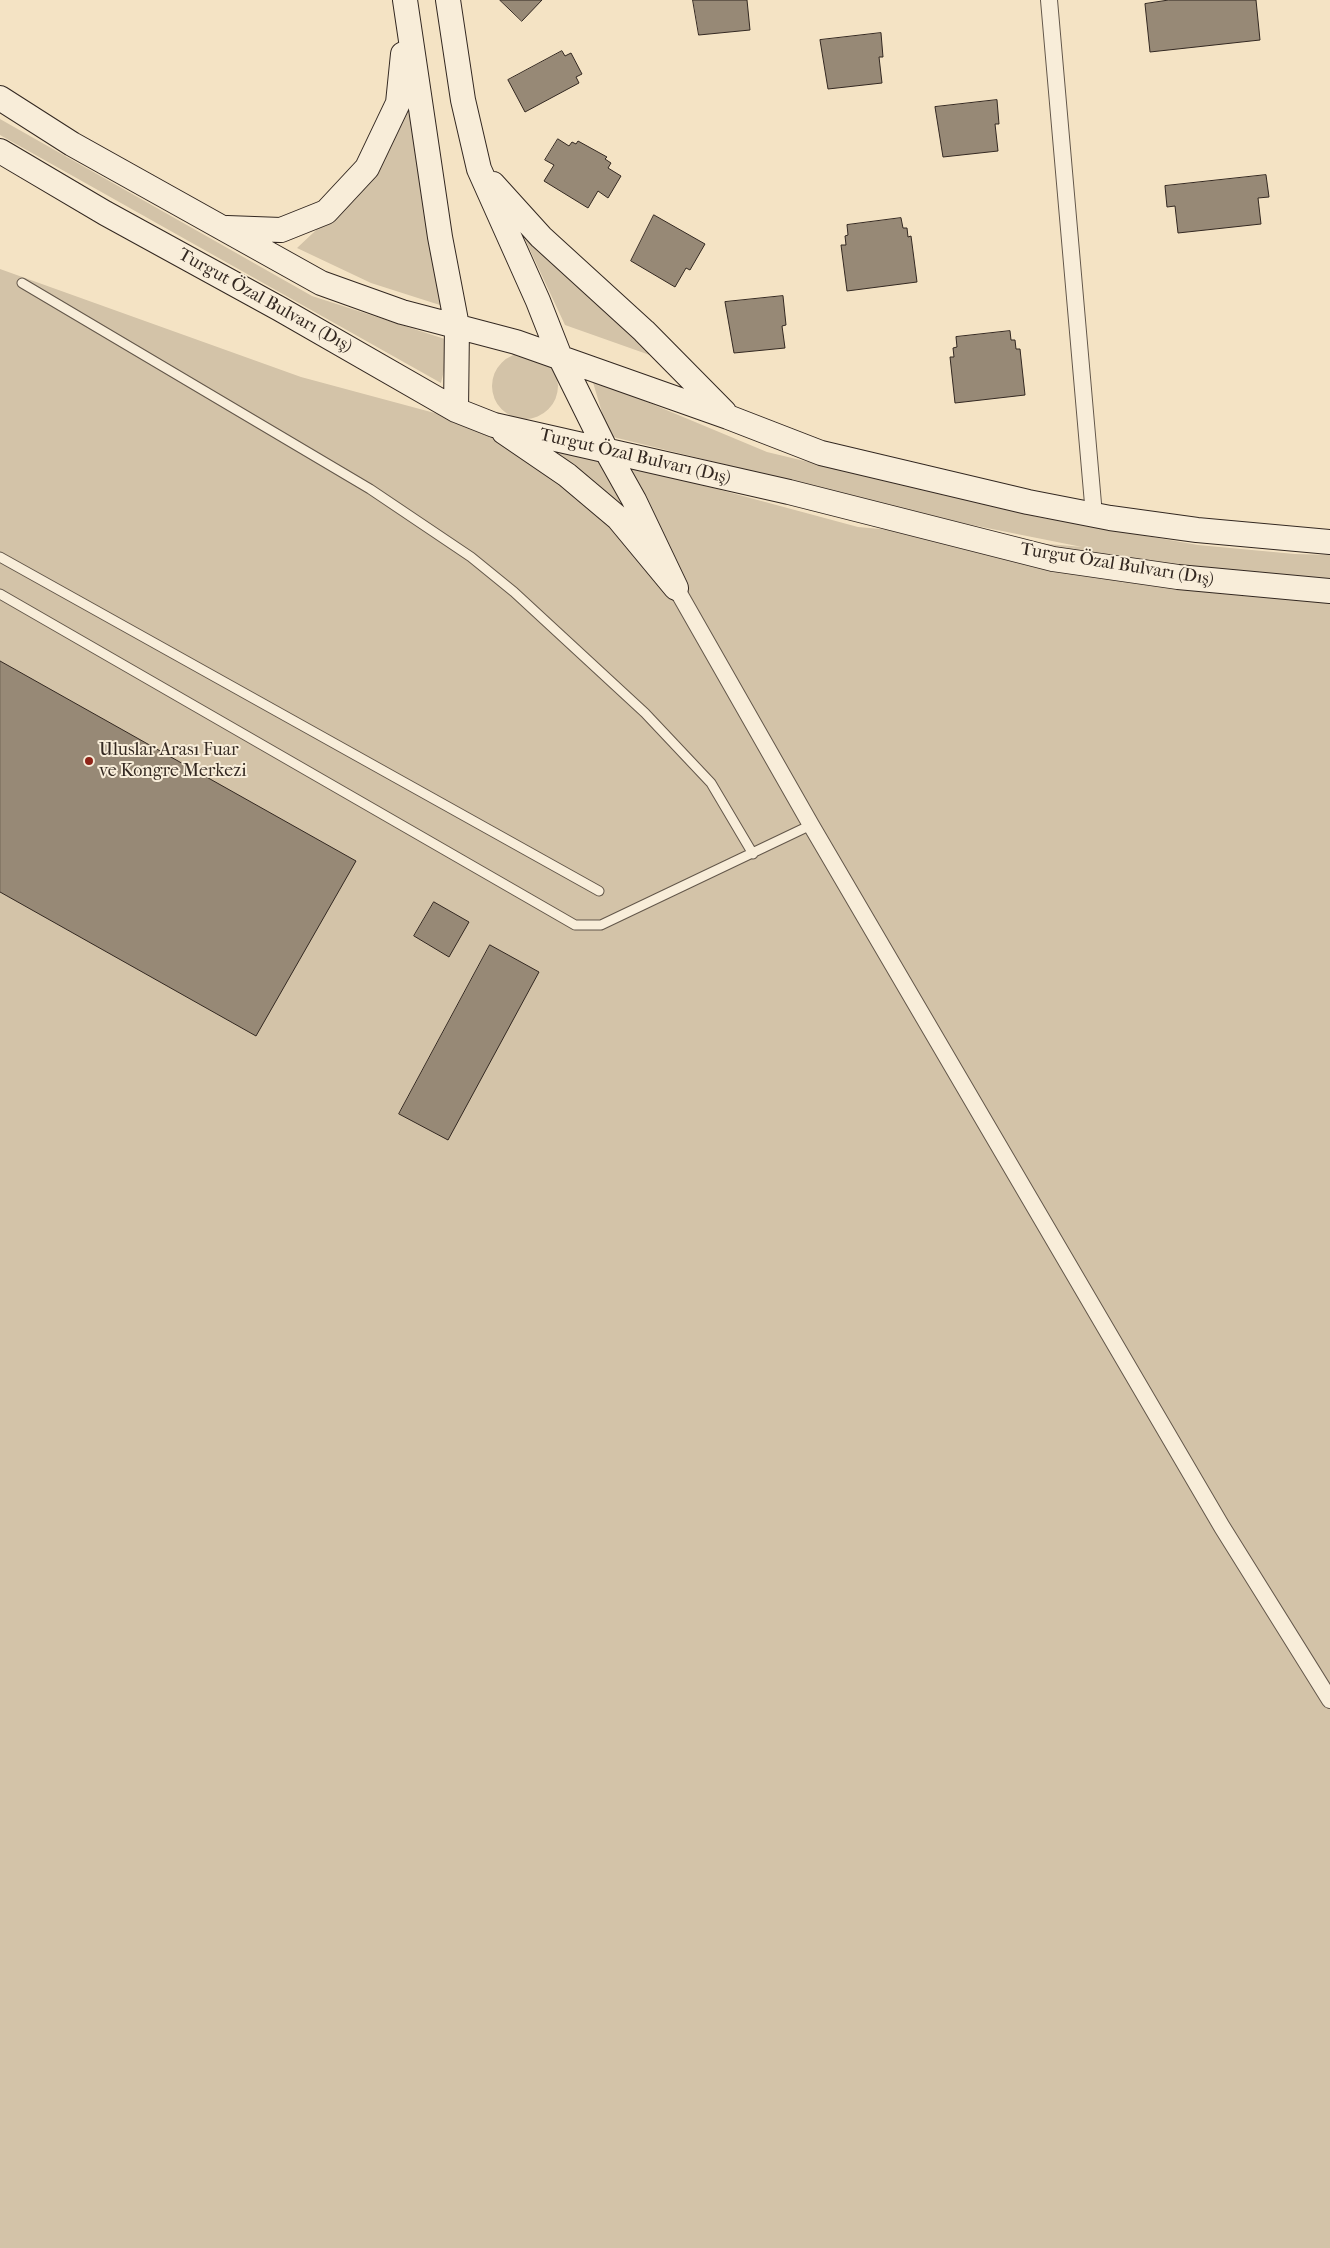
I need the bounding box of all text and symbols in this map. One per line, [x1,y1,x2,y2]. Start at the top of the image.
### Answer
street label: Turgut Özal Bulvarı (Dış) [174,244,356,358]
street label: Turgut Özal Bulvarı (Dış) [537,424,733,490]
street label: Turgut Özal Bulvarı (Dış) [1019,539,1215,591]
place label: Uluslar Arası Fuar ve Kongre Merkezi [99,740,247,782]
marker: Uluslar Arası Fuar ve Kongre Merkezi [83,755,95,767]

